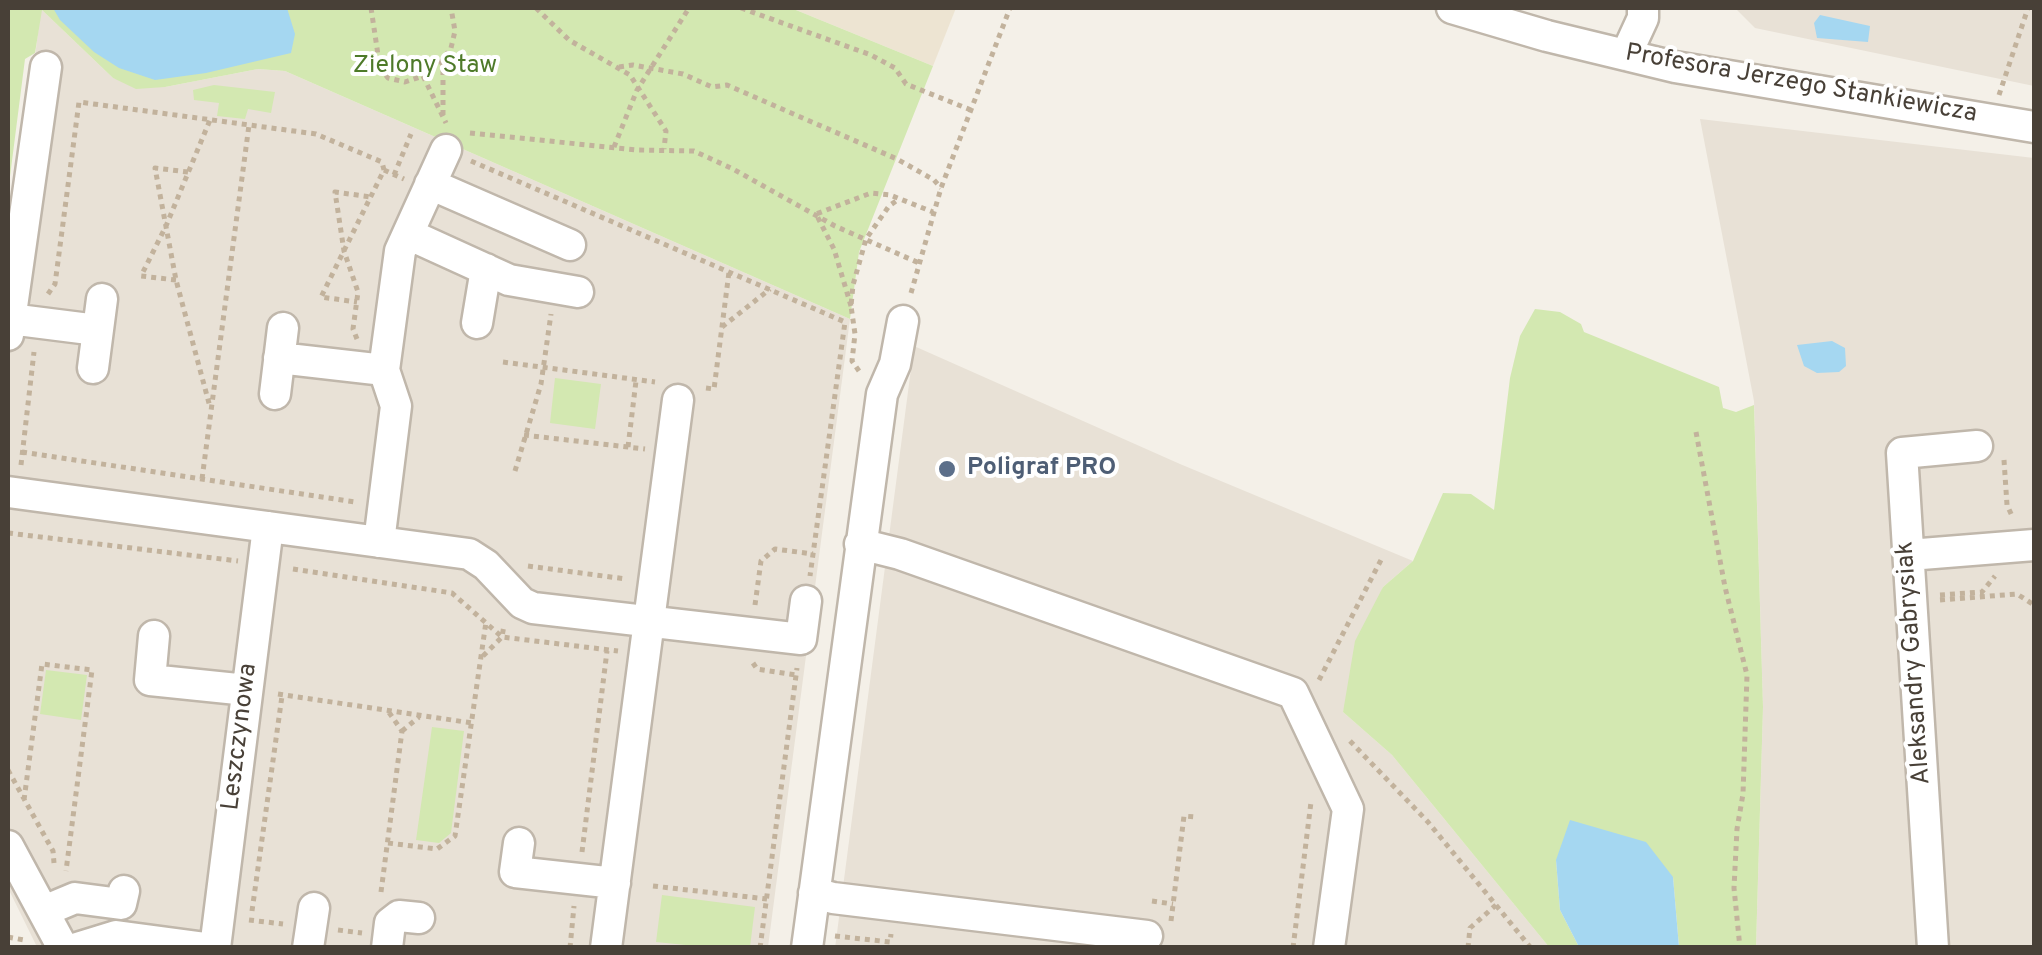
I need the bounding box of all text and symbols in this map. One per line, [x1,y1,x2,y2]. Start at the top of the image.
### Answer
street label: Profesora Jerzego Stankiewicza [1623,39,1979,131]
park label: Zielony Staw [353,52,497,82]
place label: Poligraf PRO [967,454,1116,484]
marker: Poligraf PRO [936,458,958,480]
street label: Aleksandry Gabrysiak [1892,540,1938,786]
street label: Leszczynowa [217,662,265,812]

